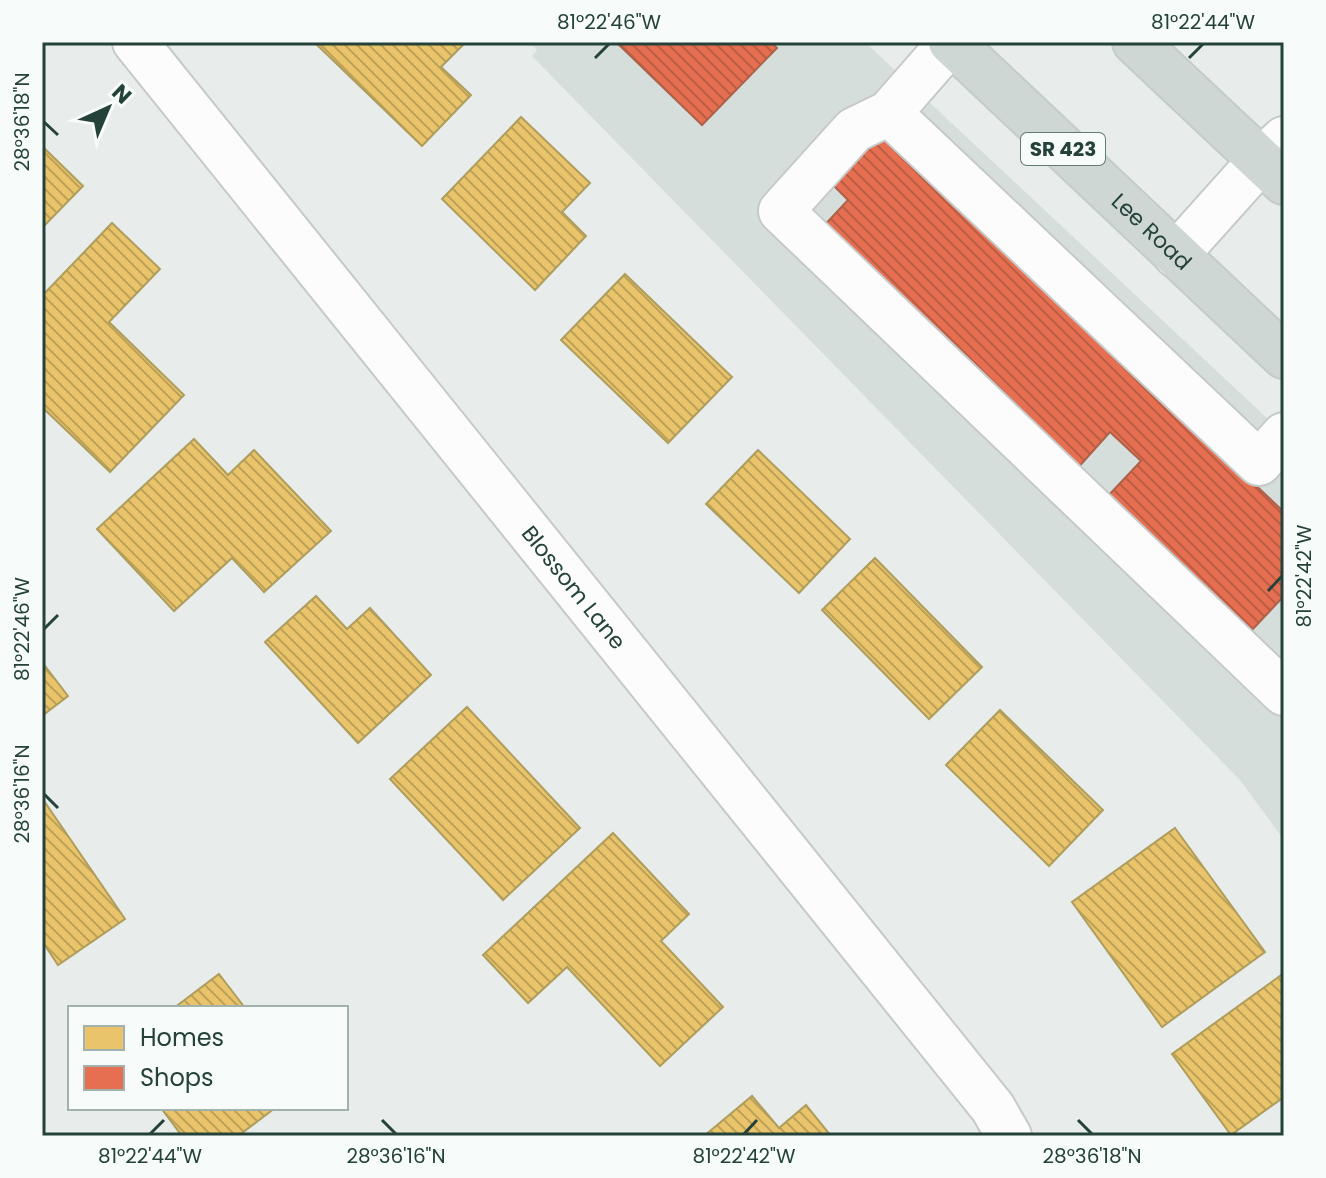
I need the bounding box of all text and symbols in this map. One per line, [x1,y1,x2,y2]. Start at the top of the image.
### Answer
text: 81°22'46"W [557,8,661,36]
text: 81°22'44"W [1151,8,1255,36]
north arrow [68,68,148,148]
text: 28°36'18"N [8,73,36,171]
text: N [105,77,138,111]
road number: SR 423 [1021,133,1105,165]
street label: Lee Road [1104,186,1198,277]
street label: Blossom Lane [514,519,633,656]
text: 81°22'42"W [1290,524,1318,627]
text: 81°22'46"W [8,577,36,681]
text: 28°36'16"N [8,745,36,843]
legend [68,1006,348,1110]
text: Homes [140,1021,224,1054]
text: Shops [140,1061,214,1094]
text: 81°22'44"W [98,1142,202,1170]
text: 28°36'16"N [347,1142,445,1170]
text: 81°22'42"W [693,1142,796,1170]
text: 28°36'18"N [1043,1142,1141,1170]

